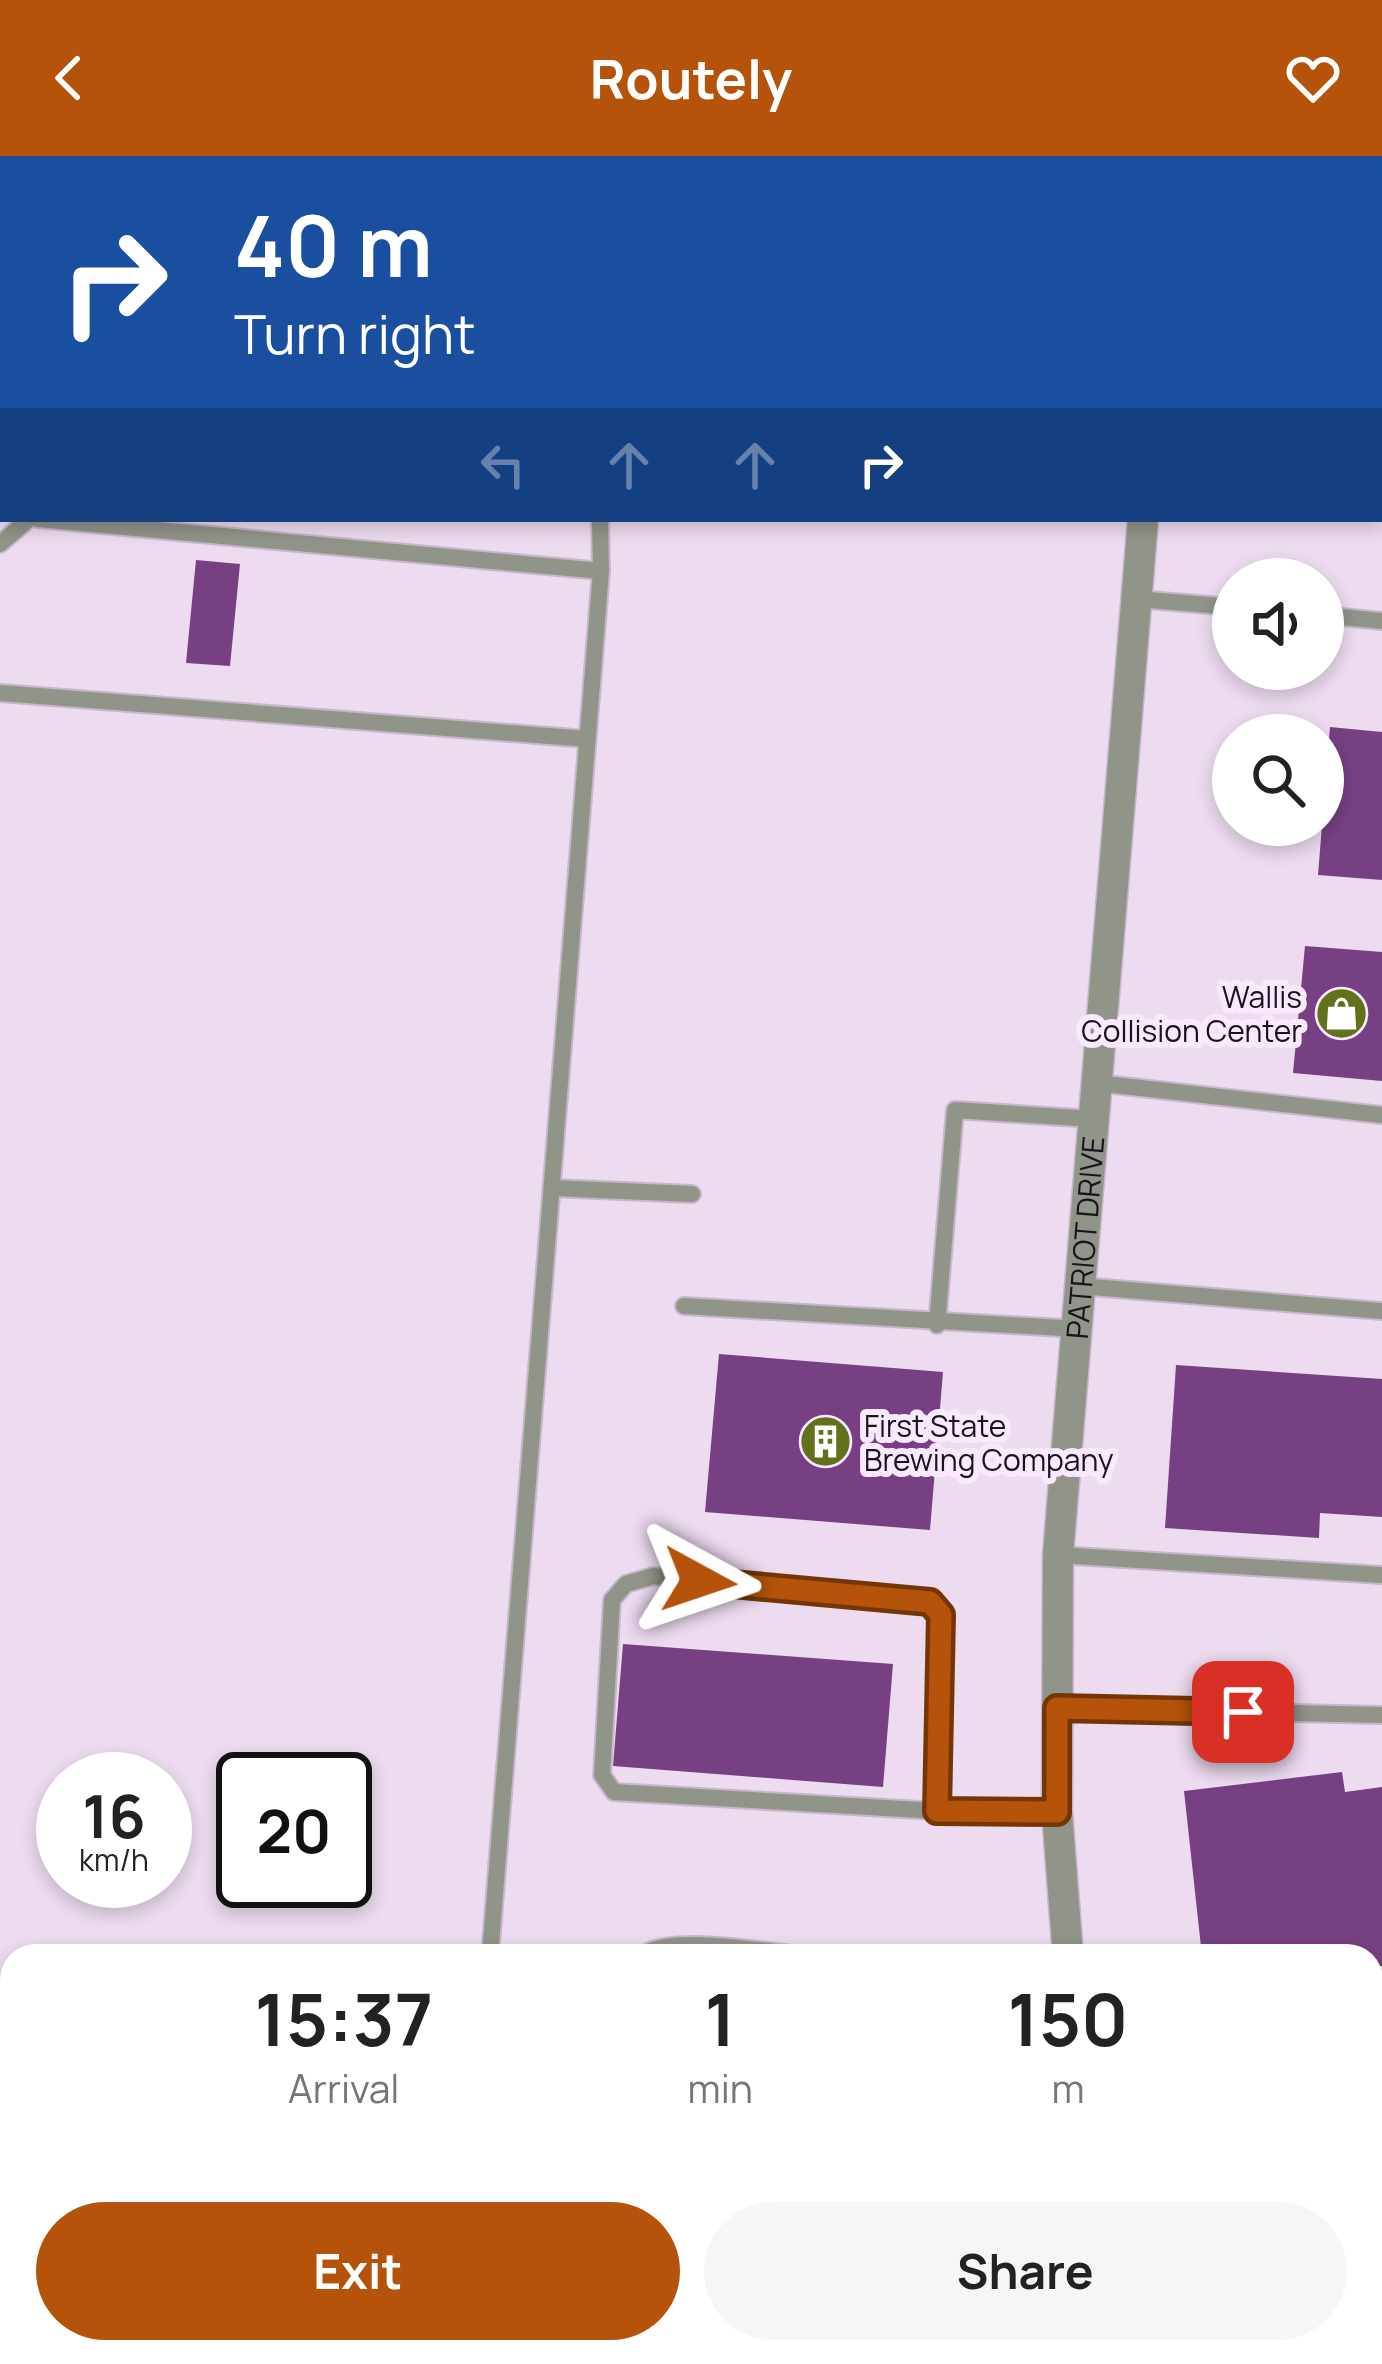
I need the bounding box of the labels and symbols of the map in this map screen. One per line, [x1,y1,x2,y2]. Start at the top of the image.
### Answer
place label: Wallis Collision Center [1081,976,1302,1051]
shop icon: Wallis Collision Center [1313,985,1369,1041]
street label: PATRIOT DRIVE [1055,1135,1113,1340]
place label: First State Brewing Company [864,1405,1114,1480]
building icon: First State Brewing Company [797,1414,853,1470]
position arrow [636,1518,762,1644]
pin [1192,1661,1294,1763]
speed limit sign: 20 [216,1752,372,1908]

